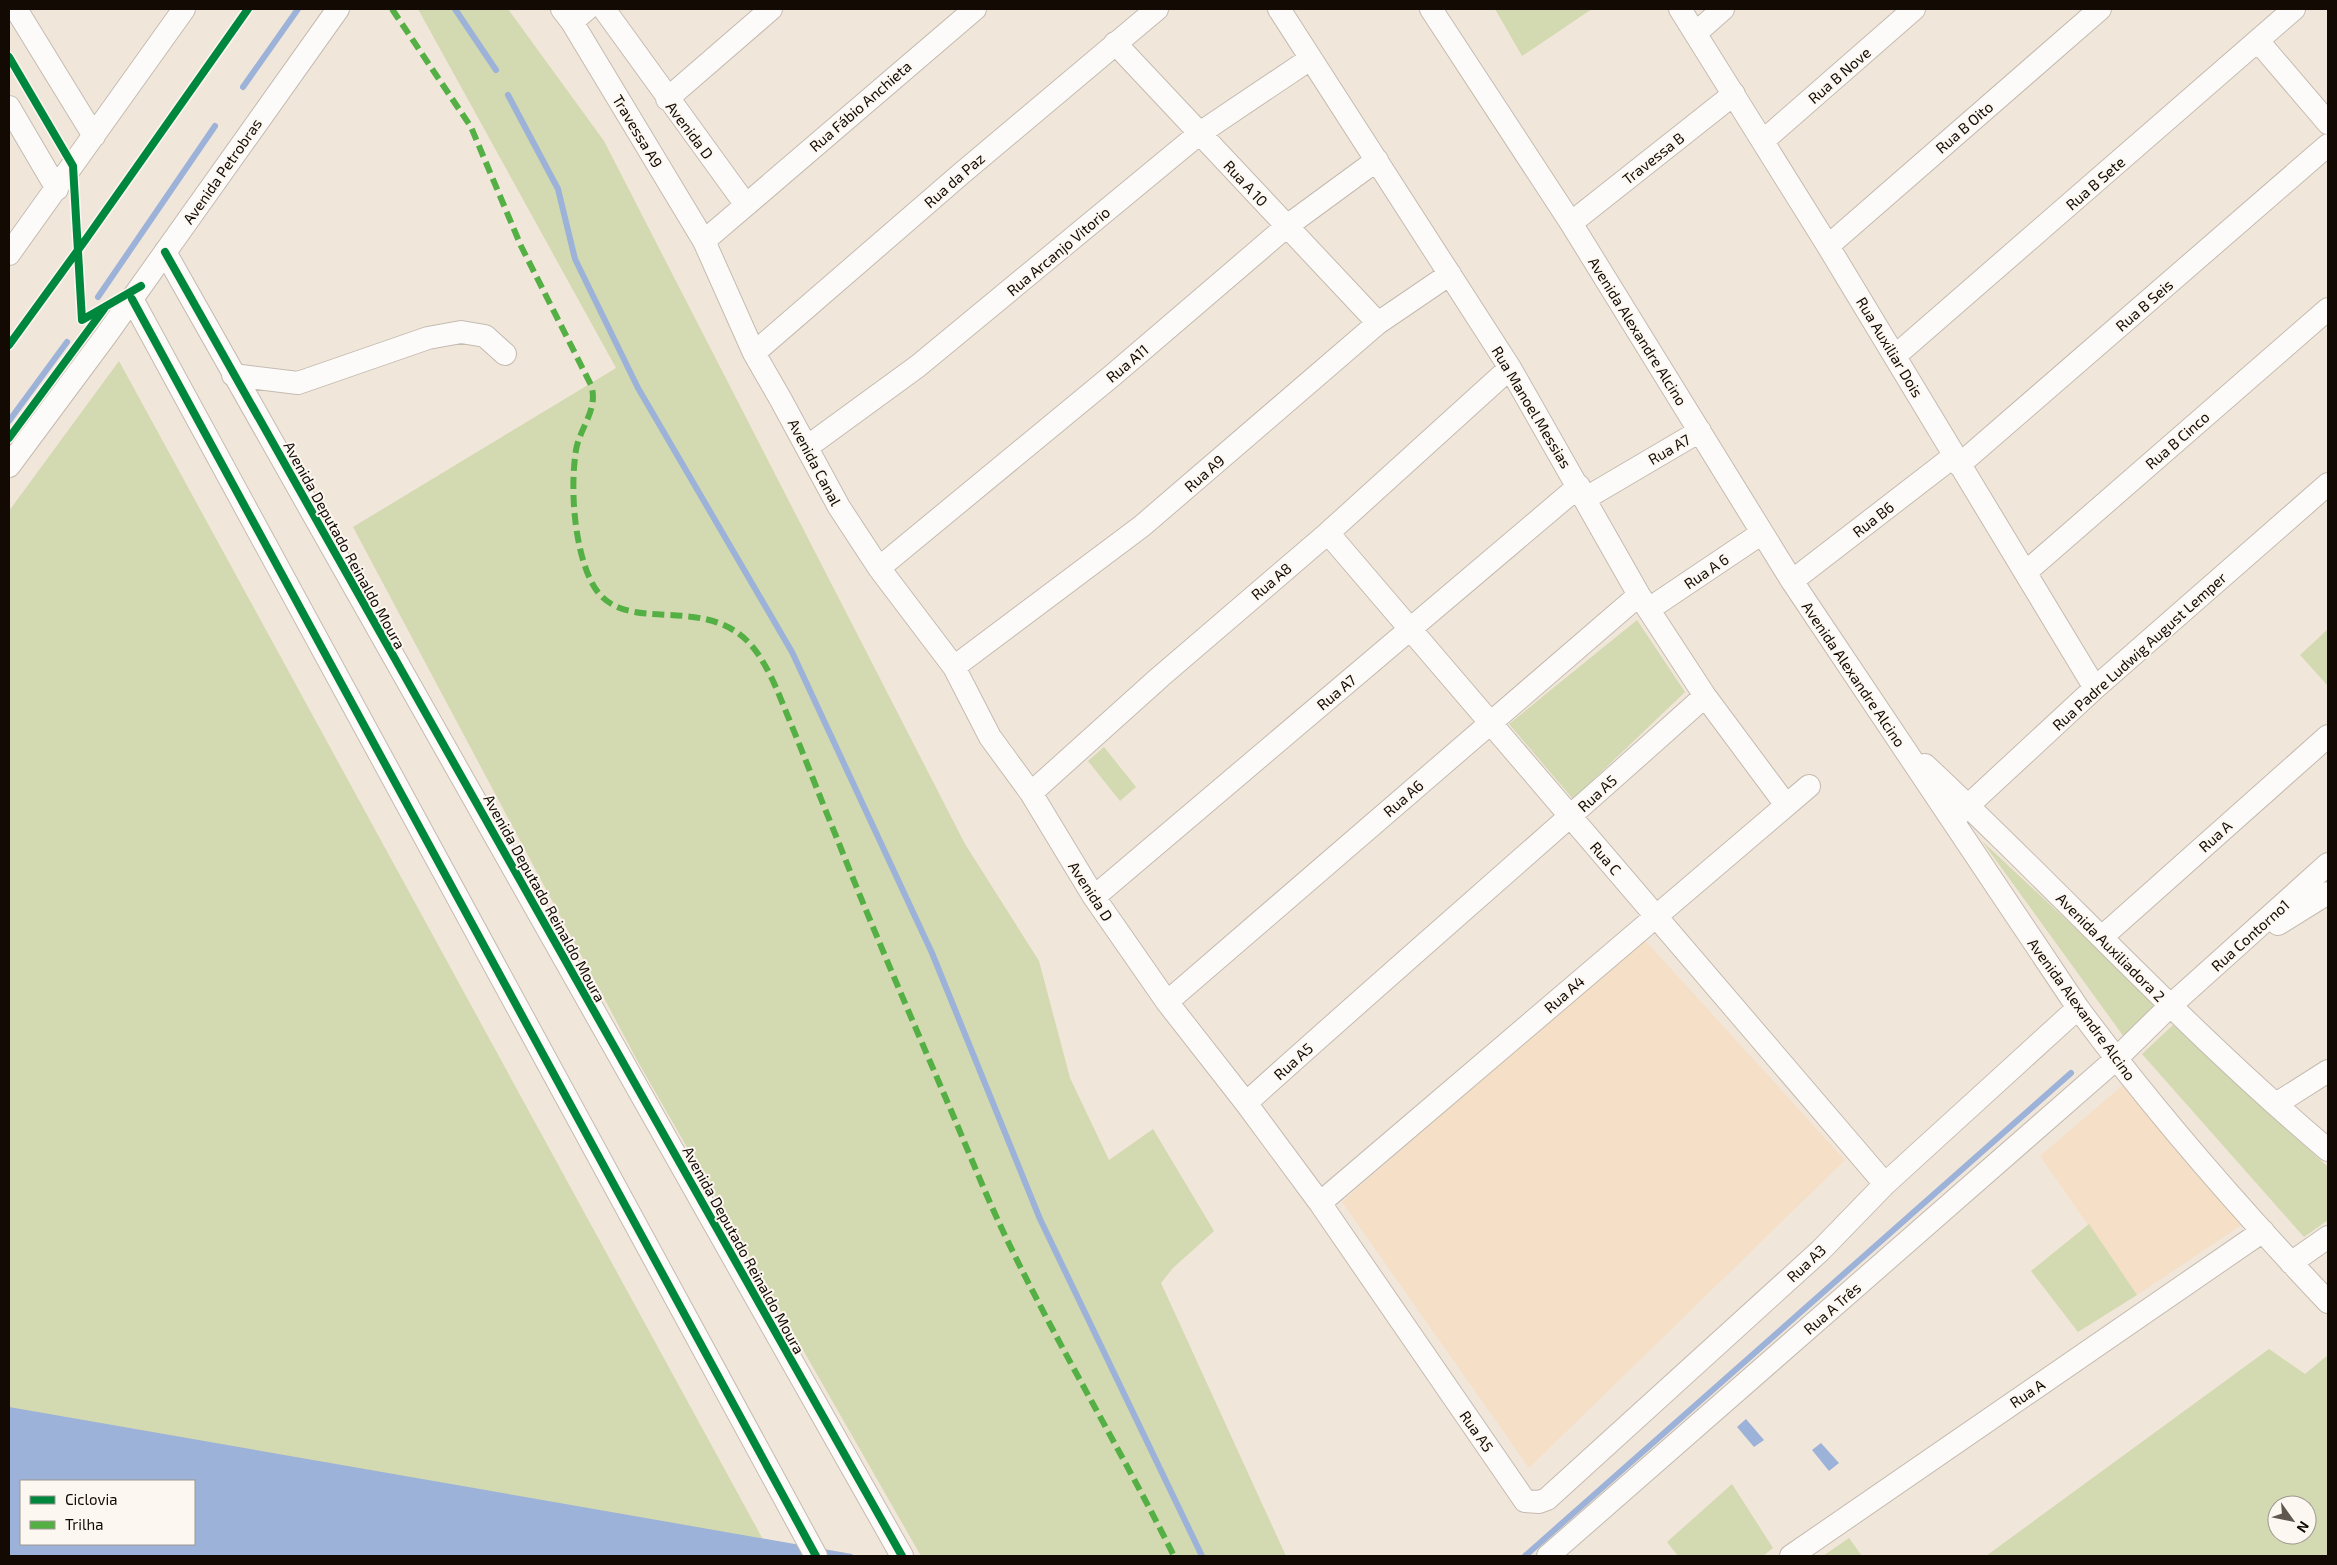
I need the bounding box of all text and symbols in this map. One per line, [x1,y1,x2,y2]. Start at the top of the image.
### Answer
street label: Rua B Nove [1804,43,1874,107]
street label: Rua Fábio Anchieta [805,57,915,155]
street label: Travessa A9 [609,91,667,171]
street label: Rua B Oito [1932,97,1996,157]
street label: Avenida D [662,98,718,162]
street label: Avenida Petrobras [179,115,265,227]
street label: Travessa B [1618,128,1688,188]
street label: Rua da Paz [920,149,988,211]
street label: Rua B Sete [2062,152,2128,214]
street label: Rua A 10 [1220,156,1272,210]
street label: Rua Arcanjo Vitorio [1003,203,1114,300]
street label: Avenida Alexandre Alcino [1585,254,1691,408]
street label: Rua B Seis [2112,275,2176,335]
street label: Rua Auxiliar Dois [1853,294,1927,400]
street label: Rua A11 [1102,340,1152,386]
street label: Rua Manoel Messias [1488,343,1576,471]
street label: Rua B Cinco [2141,407,2213,473]
street label: Avenida Canal [785,416,846,509]
street label: Rua A7 [1645,430,1694,468]
street label: Avenida Deputado Reinaldo Moura [280,438,410,652]
street label: Rua A9 [1180,451,1228,495]
street label: Rua B6 [1849,497,1897,541]
street label: Rua A 6 [1680,550,1732,592]
street label: Rua A8 [1247,559,1295,603]
street label: Rua Padre Ludwig August Lemper [2048,568,2230,734]
street label: Avenida Alexandre Alcino [1799,598,1909,750]
street label: Rua A7 [1313,670,1359,714]
street label: Rua A5 [1574,771,1620,815]
street label: Rua A6 [1379,776,1427,820]
street label: Avenida Deputado Reinaldo Moura [480,791,610,1005]
street label: Rua A [2195,816,2236,856]
street label: Rua C [1587,838,1626,879]
street label: Avenida D [1065,858,1117,924]
street label: Avenida Auxiliadora 2 [2053,889,2169,1005]
street label: Rua Contorno1 [2207,895,2293,975]
street label: Avenida Alexandre Alcino [2024,934,2140,1084]
street label: Rua A4 [1540,972,1588,1016]
street label: Rua A5 [1270,1039,1316,1083]
street label: Avenida Deputado Reinaldo Moura [679,1143,809,1357]
street label: Rua A3 [1783,1240,1829,1286]
street label: Rua A Três [1800,1278,1864,1338]
street label: Rua A [2006,1374,2048,1411]
street label: Rua A5 [1456,1407,1498,1455]
legend [20,1480,195,1545]
text: Ciclovia [65,1490,117,1508]
north arrow [2267,1495,2317,1545]
text: Trilha [65,1515,103,1533]
text: N [2293,1518,2313,1536]

